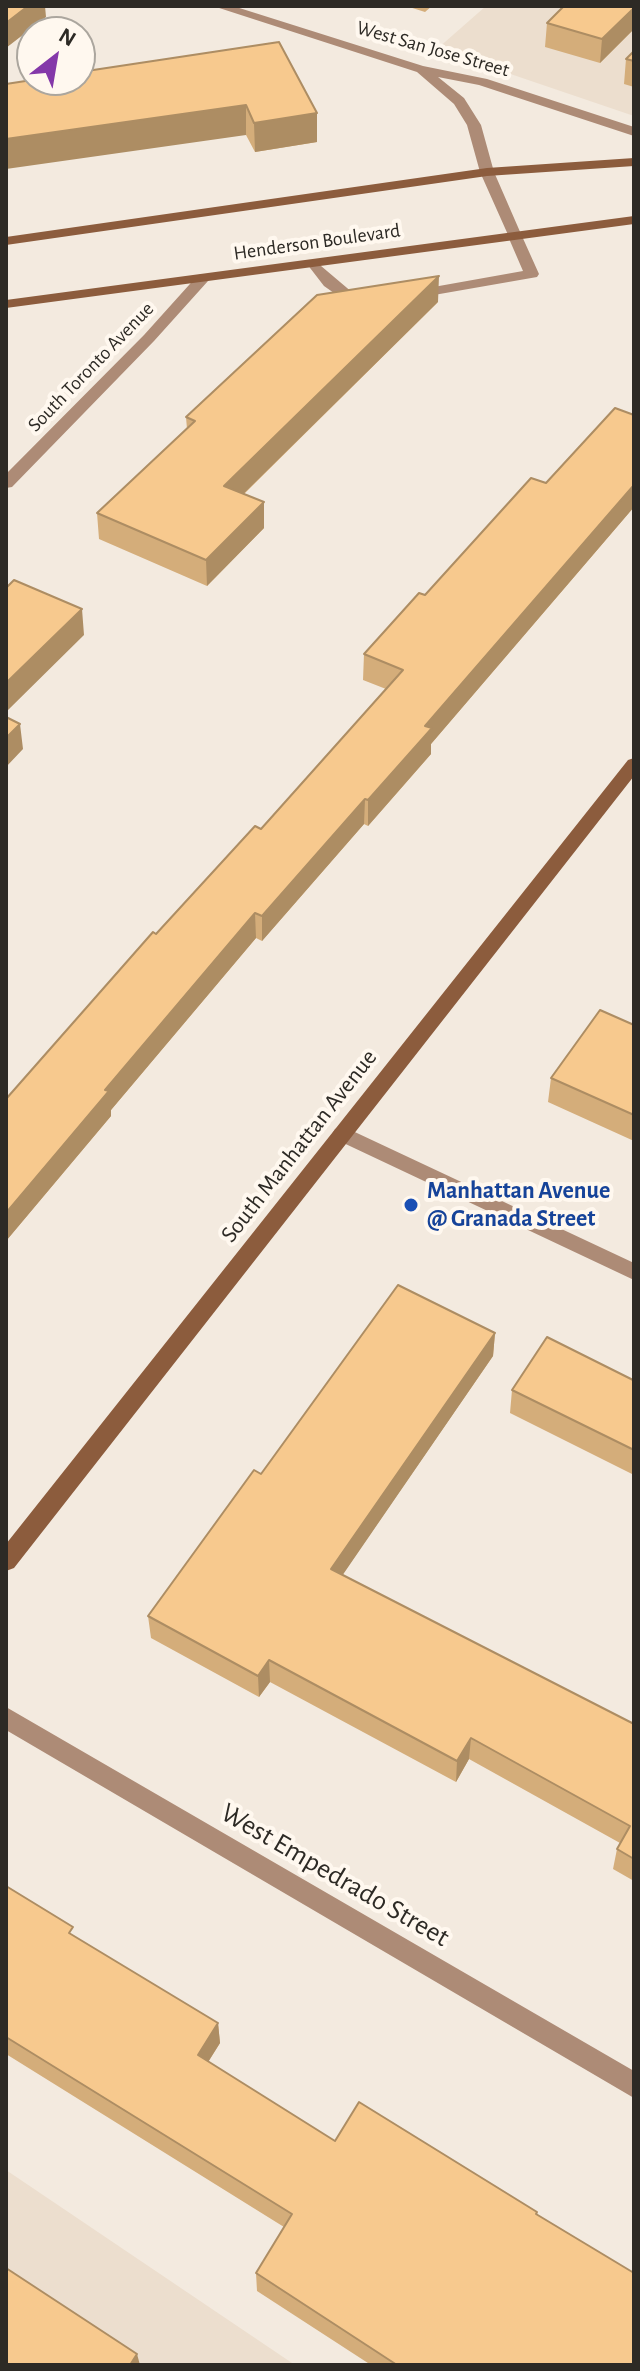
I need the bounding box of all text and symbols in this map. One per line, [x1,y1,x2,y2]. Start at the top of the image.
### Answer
north arrow [16,16,96,96]
street label: West San Jose Street [354,16,512,82]
text: N [55,24,80,51]
street label: Henderson Boulevard [232,218,402,266]
street label: South Toronto Avenue [23,297,159,437]
street label: South Manhattan Avenue [215,1044,383,1248]
place label: Manhattan Avenue @ Granada Street [427,1177,610,1233]
marker: Manhattan Avenue @ Granada Street [402,1196,420,1214]
street label: West Empedrado Street [215,1796,455,1954]

